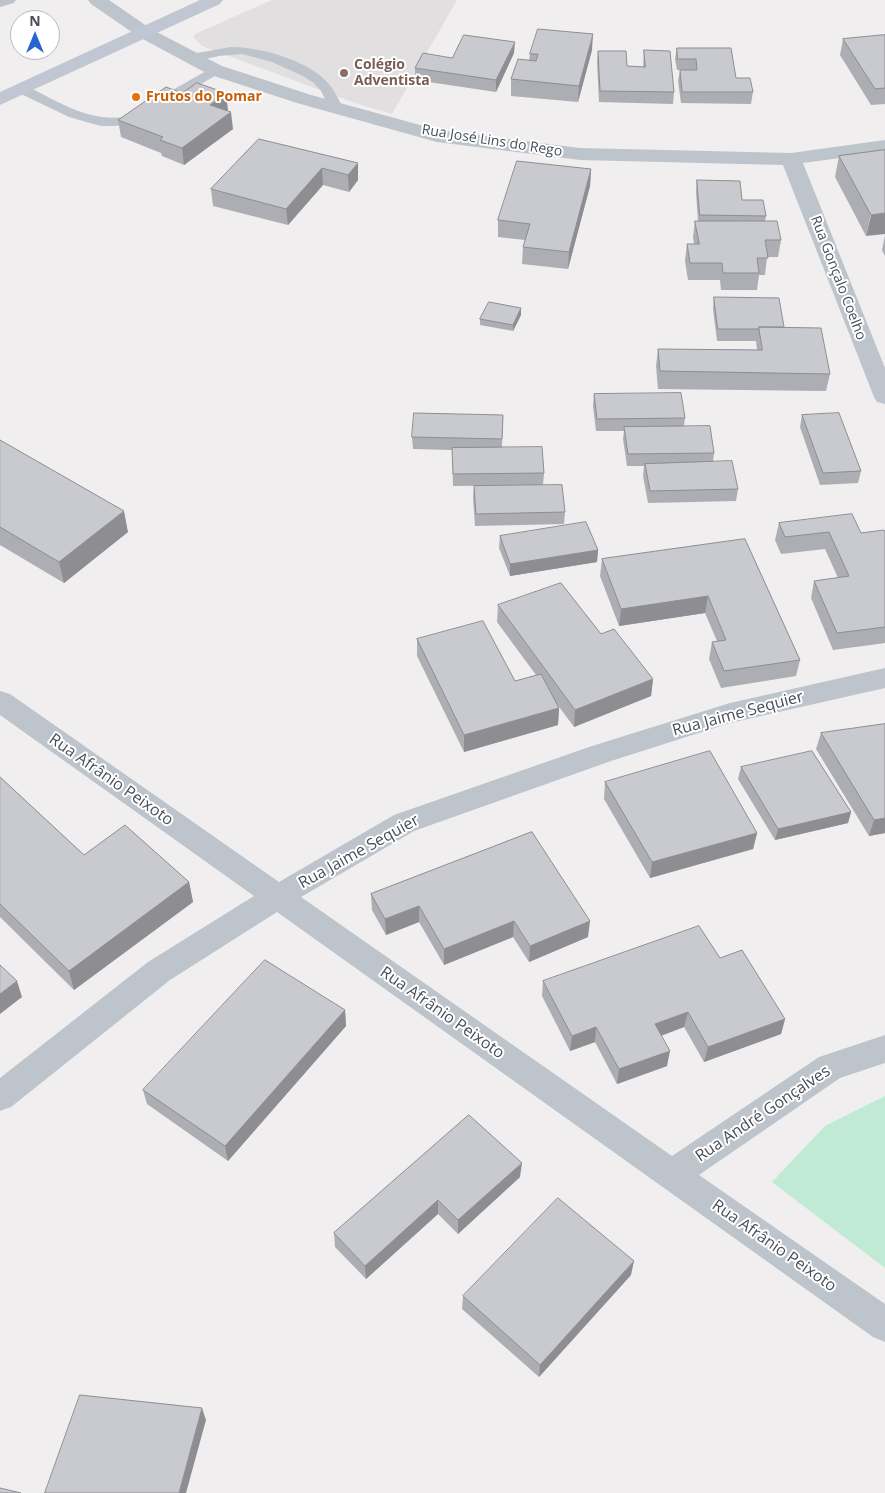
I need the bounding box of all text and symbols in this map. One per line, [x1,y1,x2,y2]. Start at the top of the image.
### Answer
north arrow [10,10,60,60]
text: N [29,11,41,30]
place label: Colégio Adventista [354,57,430,90]
marker: Colégio Adventista [338,67,350,79]
place label: Frutos do Pomar [146,89,262,105]
marker: Frutos do Pomar [130,91,142,103]
street label: Rua José Lins do Rego [421,122,563,160]
street label: Rua Gonçalo Coelho [807,214,869,342]
street label: Rua Jaime Sequier [670,687,806,741]
street label: Rua Afrânio Peixoto [45,730,177,830]
street label: Rua Jaime Sequier [295,811,423,893]
street label: Rua Afrânio Peixoto [376,963,508,1063]
street label: Rua André Gonçalves [692,1062,834,1166]
street label: Rua Afrânio Peixoto [708,1196,840,1296]

